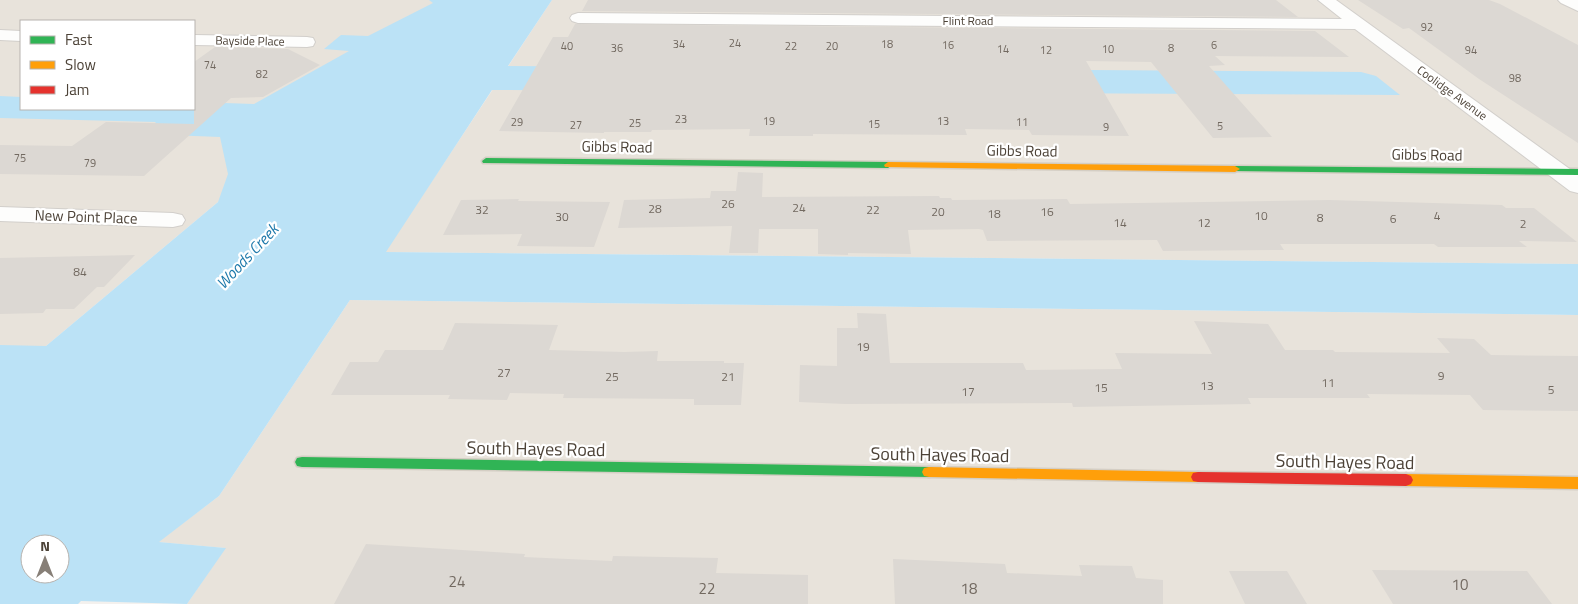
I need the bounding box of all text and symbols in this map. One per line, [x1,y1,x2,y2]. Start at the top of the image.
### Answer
street label: Flint Road [943,11,993,30]
house number: 92 [1421,19,1433,35]
legend [20,20,195,110]
text: Fast [65,28,93,51]
street label: Bayside Place [215,30,285,51]
house number: 24 [729,35,741,51]
house number: 34 [673,36,685,52]
house number: 18 [881,36,893,52]
house number: 16 [942,37,954,53]
house number: 6 [1211,37,1217,53]
house number: 40 [561,38,573,54]
house number: 22 [785,38,797,54]
house number: 20 [826,38,838,54]
house number: 36 [611,40,623,56]
house number: 8 [1168,40,1174,56]
house number: 14 [997,41,1009,57]
house number: 10 [1102,41,1114,57]
house number: 12 [1040,42,1052,58]
house number: 94 [1465,42,1477,58]
text: Slow [65,53,96,76]
house number: 74 [204,57,216,73]
street label: Coolidge Avenue [1413,60,1492,125]
house number: 82 [256,66,268,82]
house number: 98 [1509,70,1521,86]
text: Jam [65,78,89,101]
house number: 23 [675,111,687,127]
house number: 19 [763,113,775,129]
house number: 13 [937,113,949,129]
house number: 29 [511,114,523,130]
house number: 11 [1016,114,1028,130]
house number: 25 [629,115,641,131]
house number: 15 [868,116,880,132]
house number: 27 [570,117,582,133]
house number: 5 [1217,118,1223,134]
house number: 9 [1103,119,1109,135]
street label: Gibbs Road [581,134,653,159]
street label: Gibbs Road [986,138,1058,163]
street label: Gibbs Road [1391,142,1463,167]
house number: 75 [14,150,26,166]
house number: 79 [84,155,96,171]
house number: 26 [721,194,735,213]
house number: 24 [792,198,806,217]
house number: 28 [648,199,662,218]
house number: 32 [475,200,489,219]
house number: 22 [866,200,880,219]
house number: 20 [931,202,945,221]
house number: 16 [1040,202,1054,221]
street label: New Point Place [34,203,138,230]
house number: 18 [987,204,1001,223]
house number: 10 [1254,206,1268,225]
house number: 4 [1434,206,1441,225]
house number: 30 [555,207,569,226]
house number: 8 [1317,208,1324,227]
house number: 6 [1390,209,1397,228]
house number: 14 [1113,213,1127,232]
house number: 12 [1197,213,1211,232]
house number: 2 [1520,214,1526,233]
water label: Woods Creek [210,216,285,294]
house number: 84 [73,262,87,281]
house number: 19 [856,337,870,356]
house number: 27 [497,363,511,382]
house number: 9 [1438,366,1445,385]
house number: 25 [605,367,619,386]
house number: 21 [721,367,735,386]
house number: 11 [1321,373,1335,392]
house number: 13 [1200,376,1214,395]
house number: 15 [1094,378,1108,397]
house number: 5 [1548,380,1555,399]
house number: 17 [961,382,975,401]
street label: South Hayes Road [466,434,606,463]
street label: South Hayes Road [870,440,1010,469]
street label: South Hayes Road [1275,447,1415,476]
north arrow [20,534,70,584]
text: N [40,535,50,556]
house number: 24 [449,570,465,593]
house number: 10 [1452,573,1468,596]
house number: 22 [699,577,715,600]
house number: 18 [961,577,977,600]

